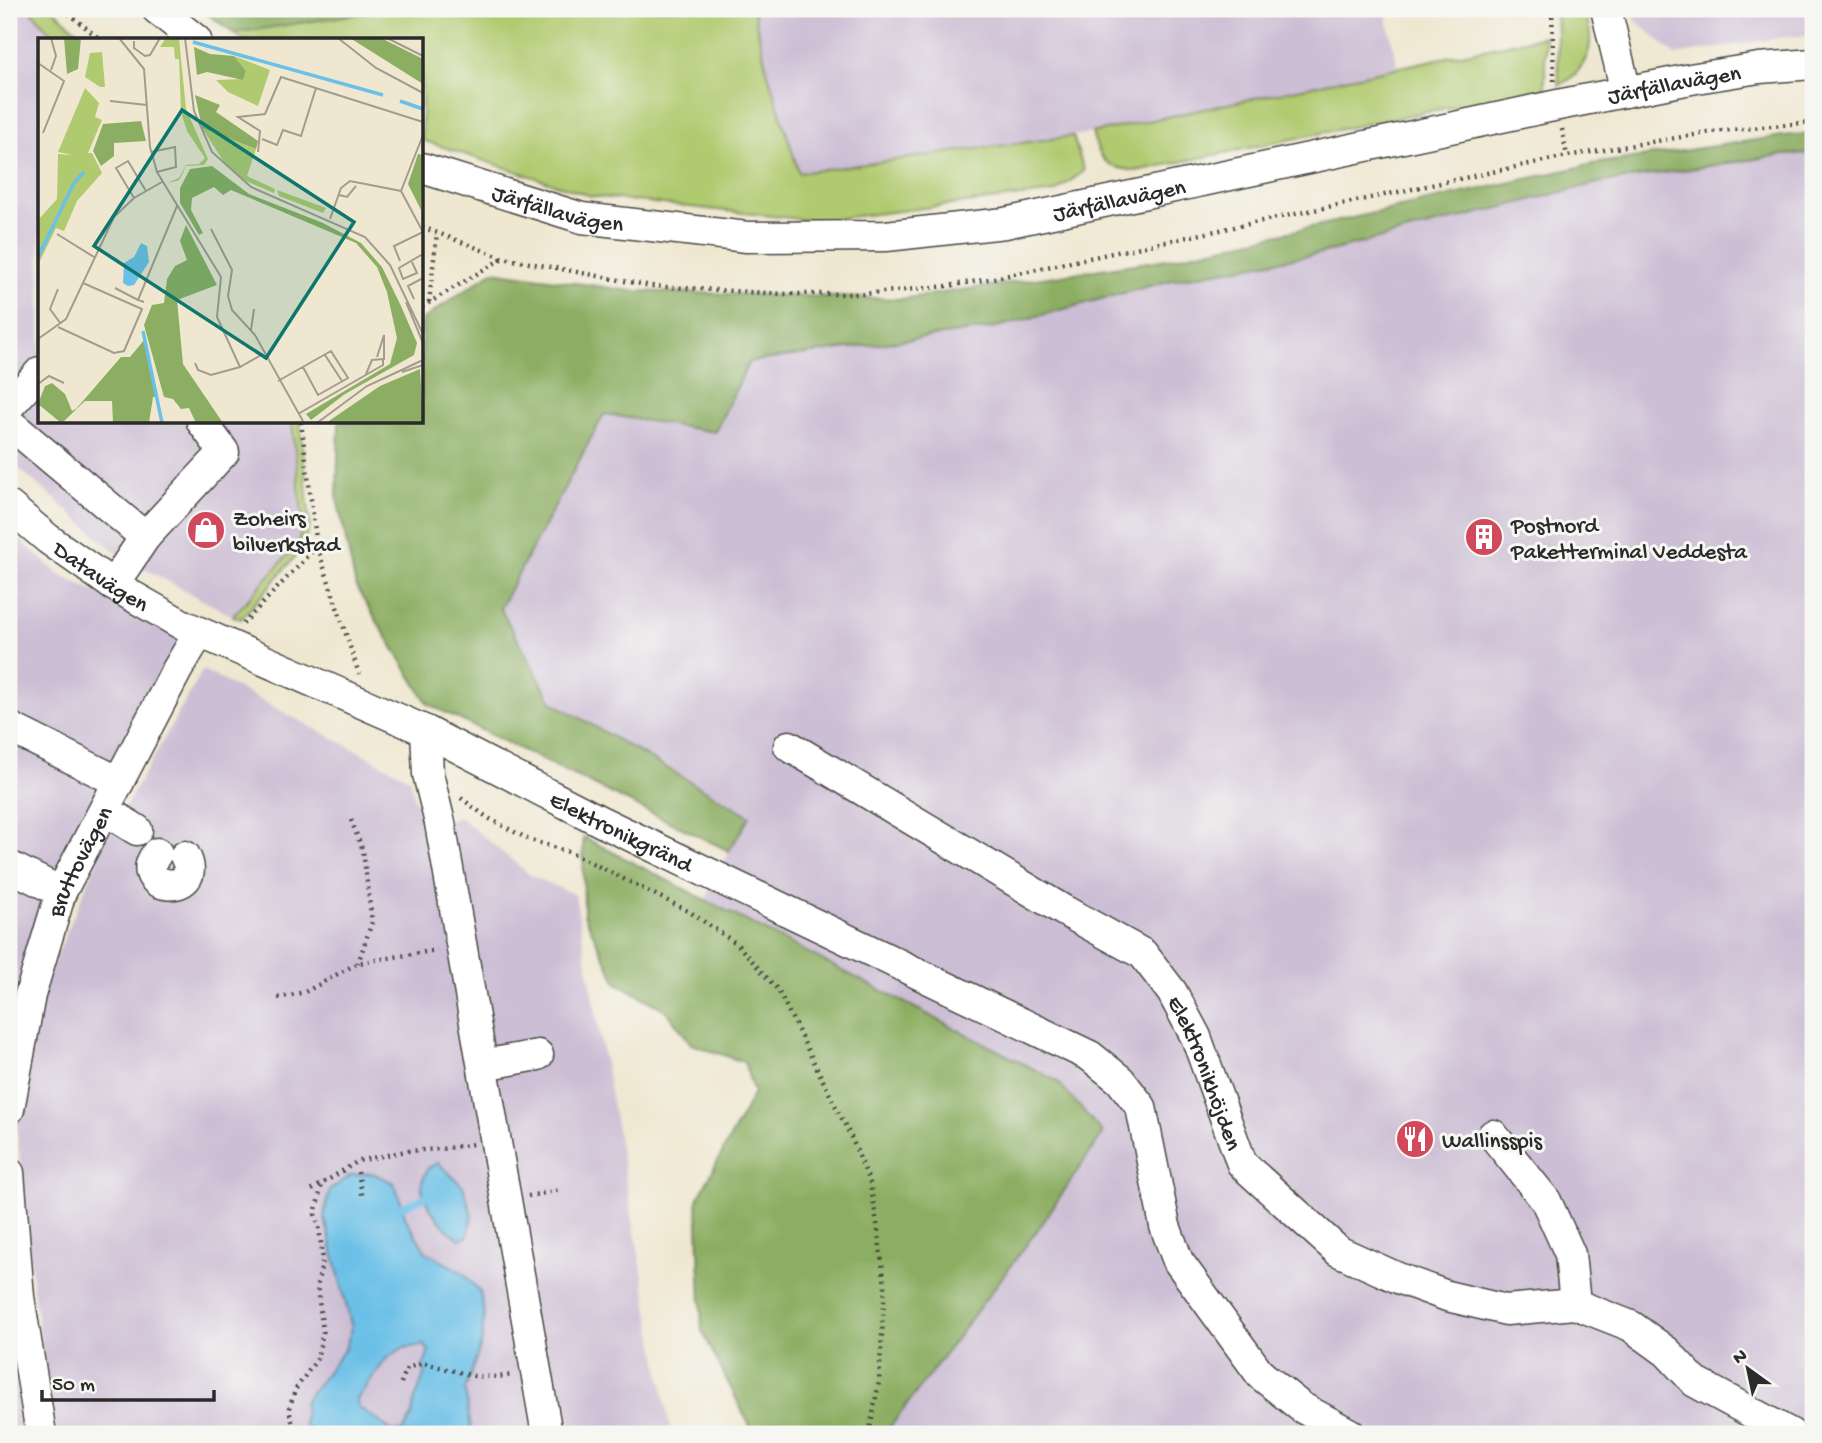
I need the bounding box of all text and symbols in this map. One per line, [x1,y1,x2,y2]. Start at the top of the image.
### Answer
inset map [38,38,424,424]
street label: Järfällavägen [1606,61,1743,112]
street label: Järfällavägen [1051,175,1188,229]
street label: Järfällavägen [488,181,625,240]
place label: Zoheirs bilverkstad [233,507,341,560]
shop icon: Zoheirs bilverkstad [185,509,227,551]
place label: Postnord Paketterminal Veddesta [1510,514,1748,567]
building icon: Postnord Paketterminal Veddesta [1463,516,1505,558]
street label: Datavägen [45,536,152,619]
street label: Elektronikgränd [544,787,697,881]
street label: Bruttovägen [44,803,120,921]
street label: Elektronikhöjden [1159,992,1246,1155]
restaurant icon: Wallinsspis [1394,1118,1436,1160]
place label: Wallinsspis [1442,1129,1543,1156]
north arrow [1714,1334,1784,1404]
text: N [1729,1345,1752,1371]
scale bar [42,1359,214,1403]
text: 50 m [52,1374,95,1399]

